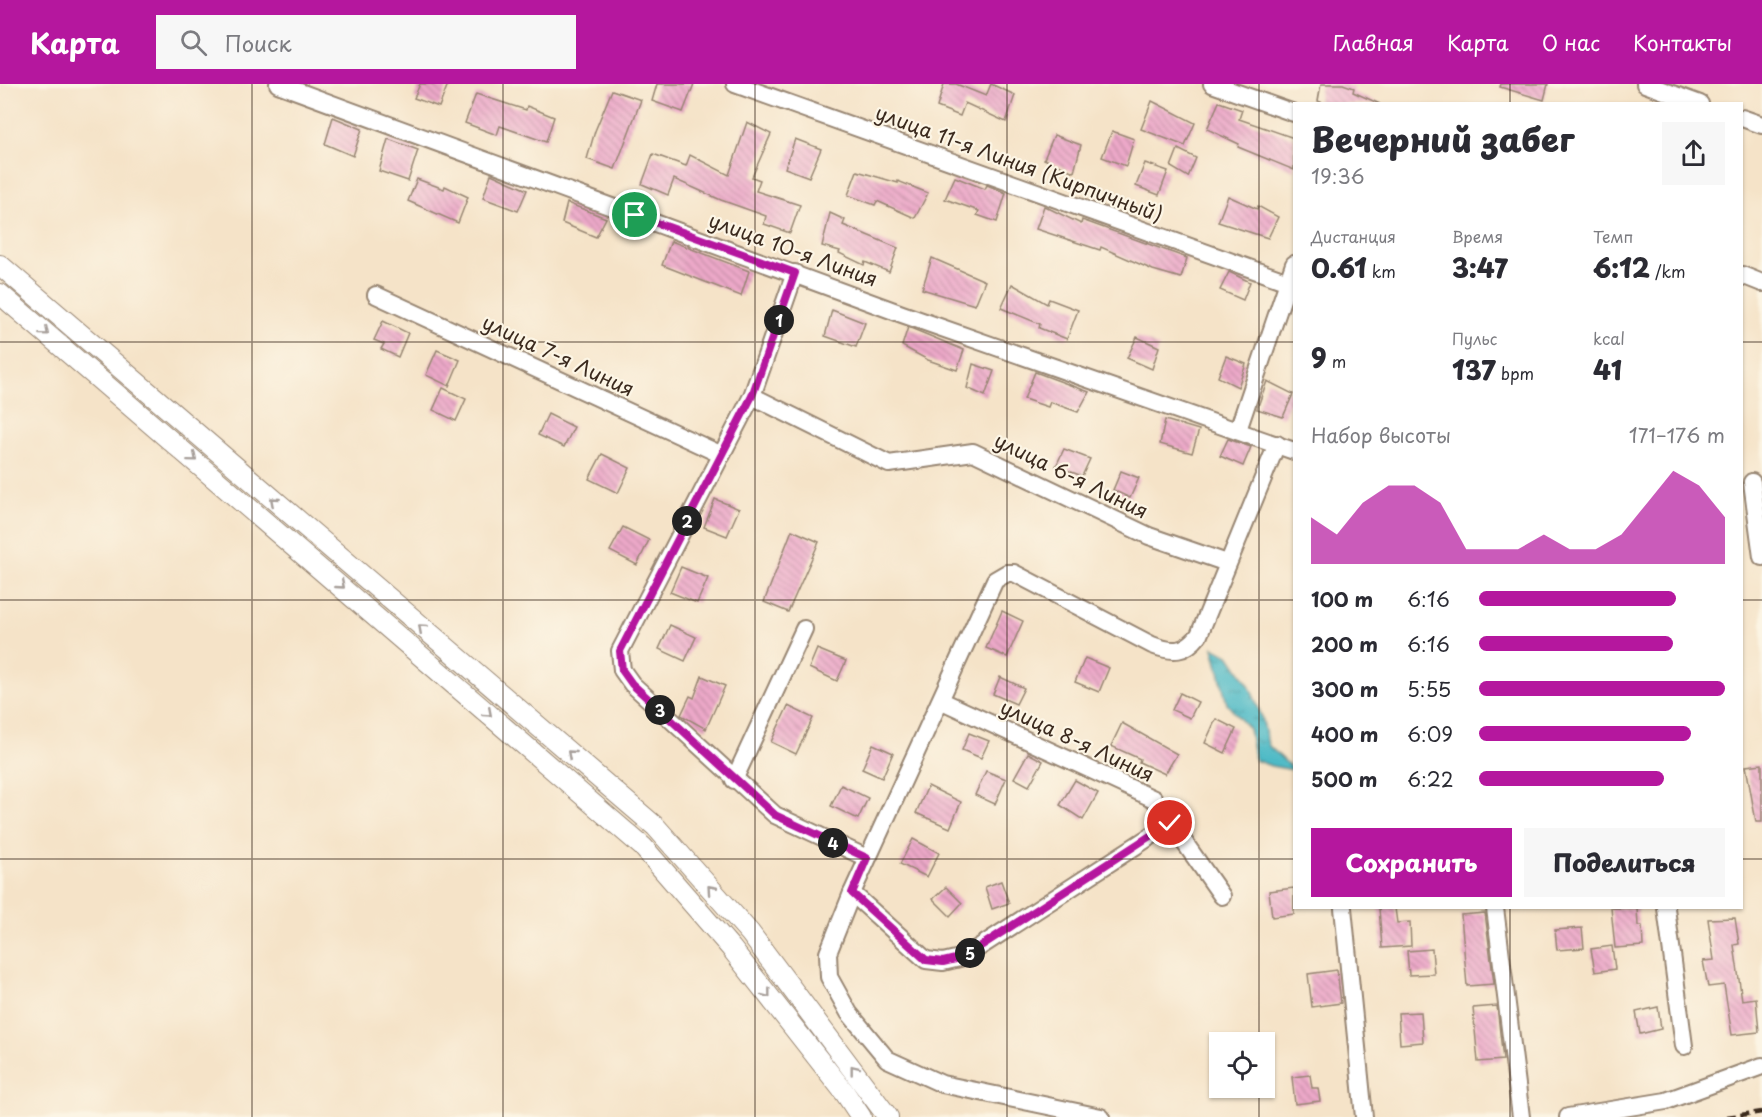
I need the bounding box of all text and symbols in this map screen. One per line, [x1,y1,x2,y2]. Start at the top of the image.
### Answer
search box [156,15,576,69]
text: Карта [30,21,120,64]
icon: search [177,26,210,59]
text: Поиск [225,26,292,59]
text: Главная [1333,26,1414,58]
text: Карта [1447,26,1509,58]
text: О нас [1542,26,1600,58]
text: Контакты [1633,26,1732,58]
street label: улица 11-я Линия (Кирпичный) [871,97,1167,229]
text: Вечерний забег [1311,113,1574,163]
button: share [1662,122,1725,185]
text: 19:36 [1311,161,1365,191]
pin [609,189,660,240]
icon: arrive [618,198,651,231]
street label: улица 10-я Линия [705,205,882,294]
text: Дистанция [1311,224,1396,248]
text: Время [1452,224,1503,248]
text: Темп [1593,224,1633,248]
text: 0.61 [1311,248,1367,287]
text: 3:47 [1452,248,1508,287]
text: 6:12 [1593,248,1650,287]
text: km [1367,259,1396,283]
text: /km [1650,259,1686,283]
pin: 1 [764,305,794,335]
street label: улица 7-я Линия [477,307,639,403]
text: 1 [775,308,783,332]
one-way arrow [38,324,49,335]
text: Пульс [1452,326,1497,350]
text: kcal [1593,326,1625,350]
text: 9 [1311,338,1327,377]
text: m [1327,349,1346,373]
text: 137 [1452,350,1496,389]
text: 41 [1593,350,1622,389]
text: bpm [1496,361,1534,385]
text: Набор высоты [1311,420,1451,450]
text: 171–176 m [1629,420,1725,450]
street label: улица 6-я Линия [989,425,1154,525]
one-way arrow [186,451,197,462]
one-way arrow [270,497,281,508]
pin: 2 [672,506,702,536]
text: 2 [681,509,693,533]
one-way arrow [334,578,345,589]
text: 100 m [1311,584,1373,614]
text: 6:16 [1407,584,1450,614]
one-way arrow [418,624,429,635]
text: 200 m [1311,629,1378,659]
text: 6:16 [1407,629,1450,659]
text: 300 m [1311,674,1379,704]
text: 5:55 [1407,674,1451,704]
street label: улица 8-я Линия [996,691,1159,789]
pin: 3 [645,695,675,725]
text: 3 [655,698,665,722]
one-way arrow [481,705,492,716]
text: 400 m [1311,719,1379,749]
text: 6:09 [1407,719,1453,749]
one-way arrow [567,751,578,762]
text: 500 m [1311,764,1378,794]
text: 6:22 [1407,764,1454,794]
pin [1144,797,1195,848]
icon: check [1153,806,1186,839]
pin: 4 [818,828,848,858]
button: Сохранить [1311,828,1512,897]
button: Поделиться [1524,828,1725,897]
text: 4 [828,831,838,855]
one-way arrow [707,885,718,896]
pin: 5 [955,938,985,968]
text: 5 [965,941,975,965]
one-way arrow [760,988,771,999]
map controls [1209,1032,1275,1098]
button: locate [1209,1032,1275,1098]
one-way arrow [851,1065,862,1076]

